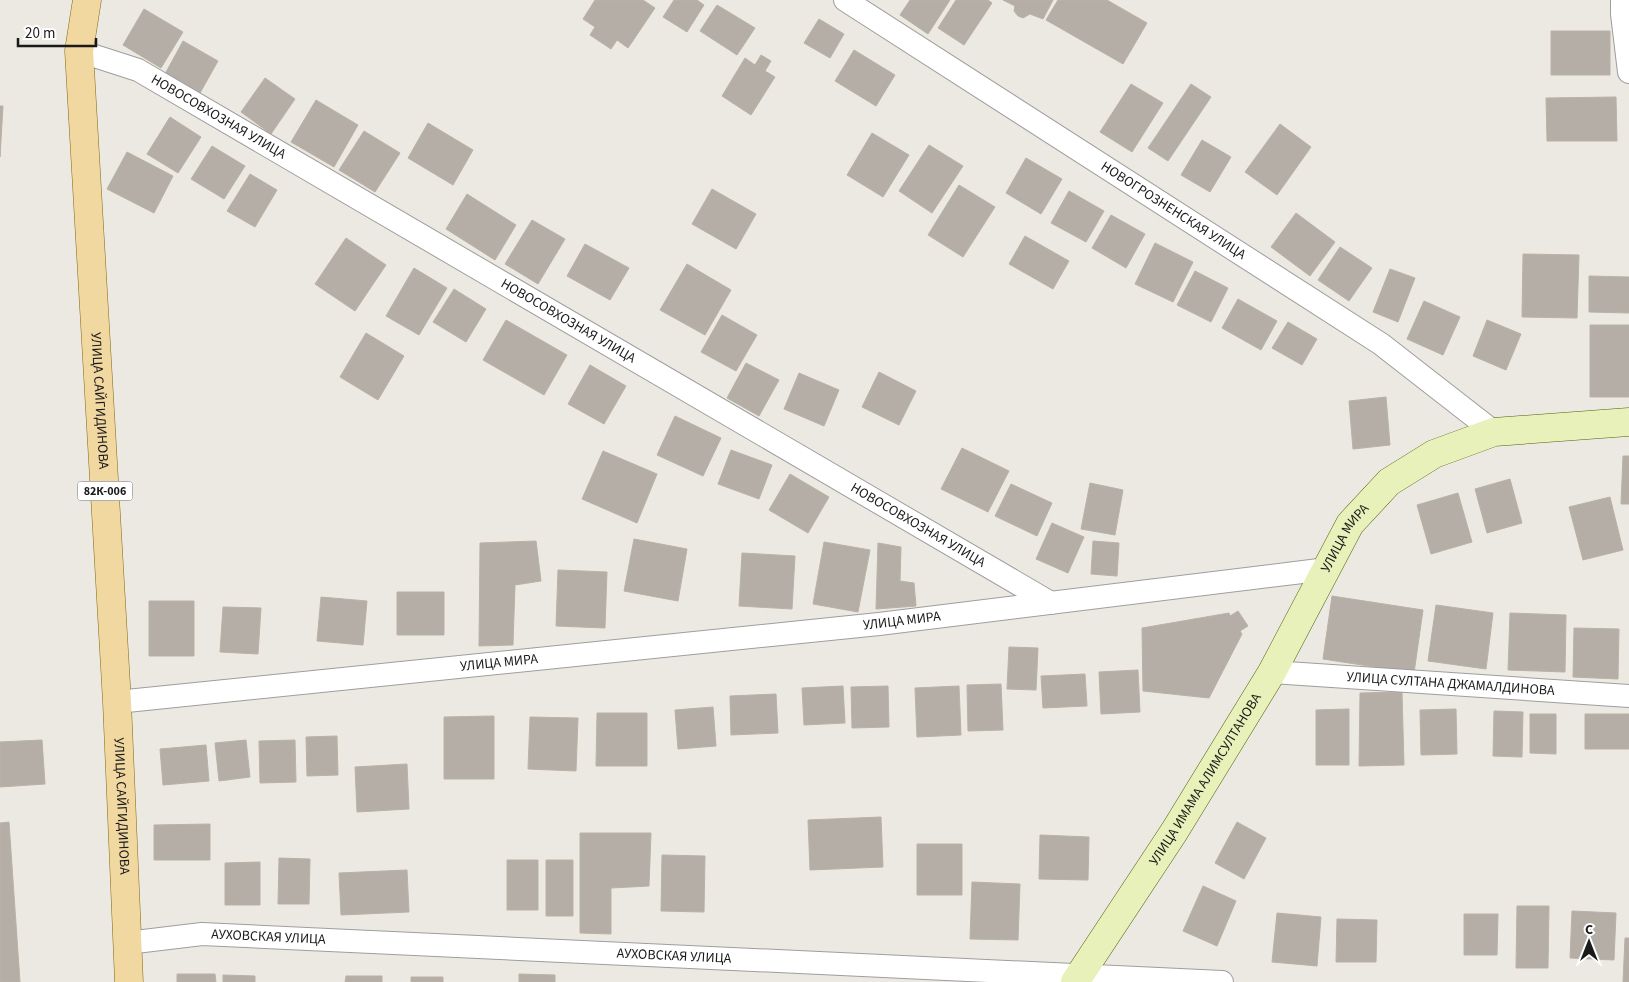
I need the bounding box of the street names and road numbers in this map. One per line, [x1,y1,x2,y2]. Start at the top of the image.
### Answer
street label: НОВОСОВХОЗНАЯ УЛИЦА [147,70,290,164]
street label: НОВОГРОЗНЕНСКАЯ УЛИЦА [1097,157,1250,265]
street label: НОВОСОВХОЗНАЯ УЛИЦА [497,274,640,369]
street label: УЛИЦА САЙГИДИНОВА [85,332,113,470]
street label: НОВОСОВХОЗНАЯ УЛИЦА [847,478,989,573]
road number: 82К-006 [78,482,132,501]
street label: УЛИЦА МИРА [1316,499,1374,576]
street label: УЛИЦА МИРА [862,606,942,636]
street label: УЛИЦА МИРА [459,649,539,677]
street label: УЛИЦА СУЛТАНА ДЖАМАЛДИНОВА [1346,667,1556,701]
street label: УЛИЦА ИМАМА АЛИМСУЛТАНОВА [1144,689,1267,870]
street label: УЛИЦА САЙГИДИНОВА [109,737,134,875]
street label: АУХОВСКАЯ УЛИЦА [211,924,326,950]
street label: АУХОВСКАЯ УЛИЦА [616,944,732,969]

